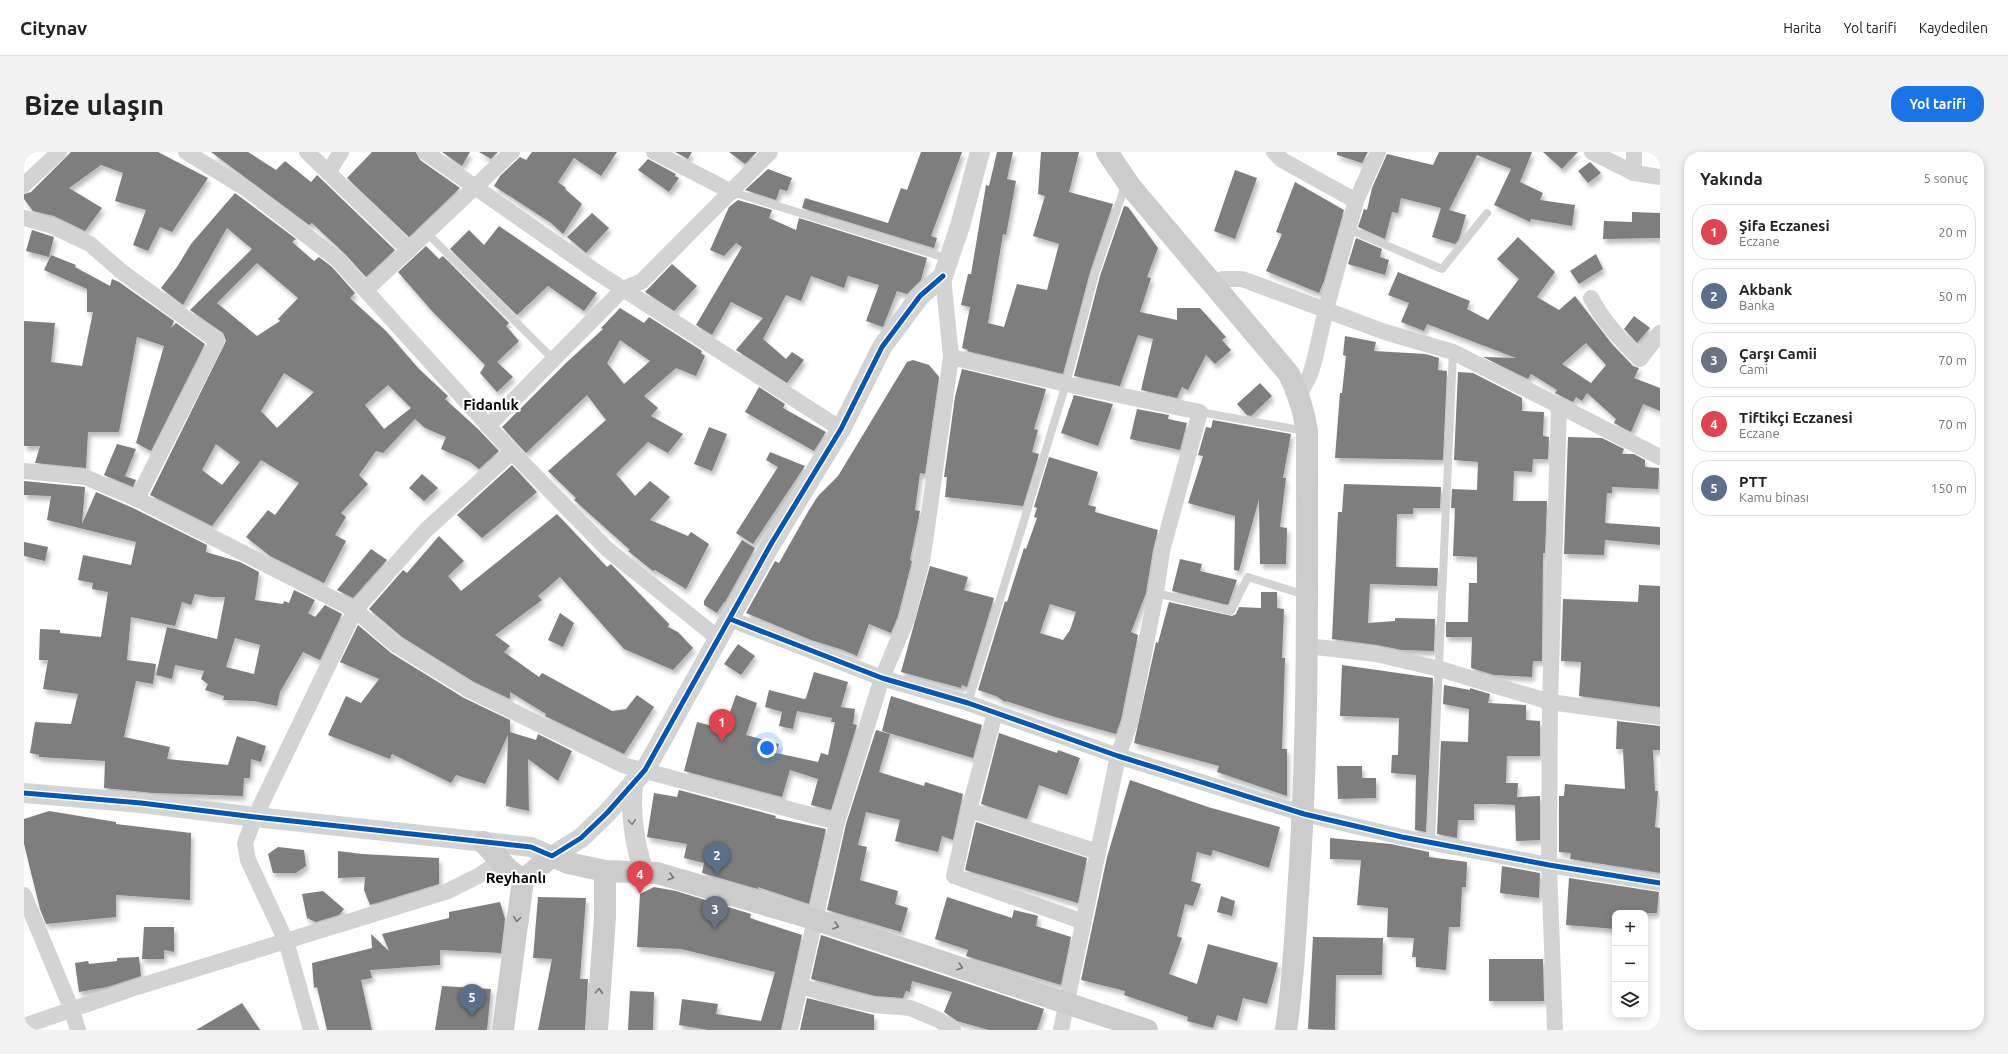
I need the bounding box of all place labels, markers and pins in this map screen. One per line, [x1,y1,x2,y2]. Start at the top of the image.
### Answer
pin: 1 [709,709,735,742]
pin: 2 [704,842,730,875]
pin: 4 [627,861,653,894]
pin: 3 [702,896,728,929]
pin: 5 [459,984,485,1017]

